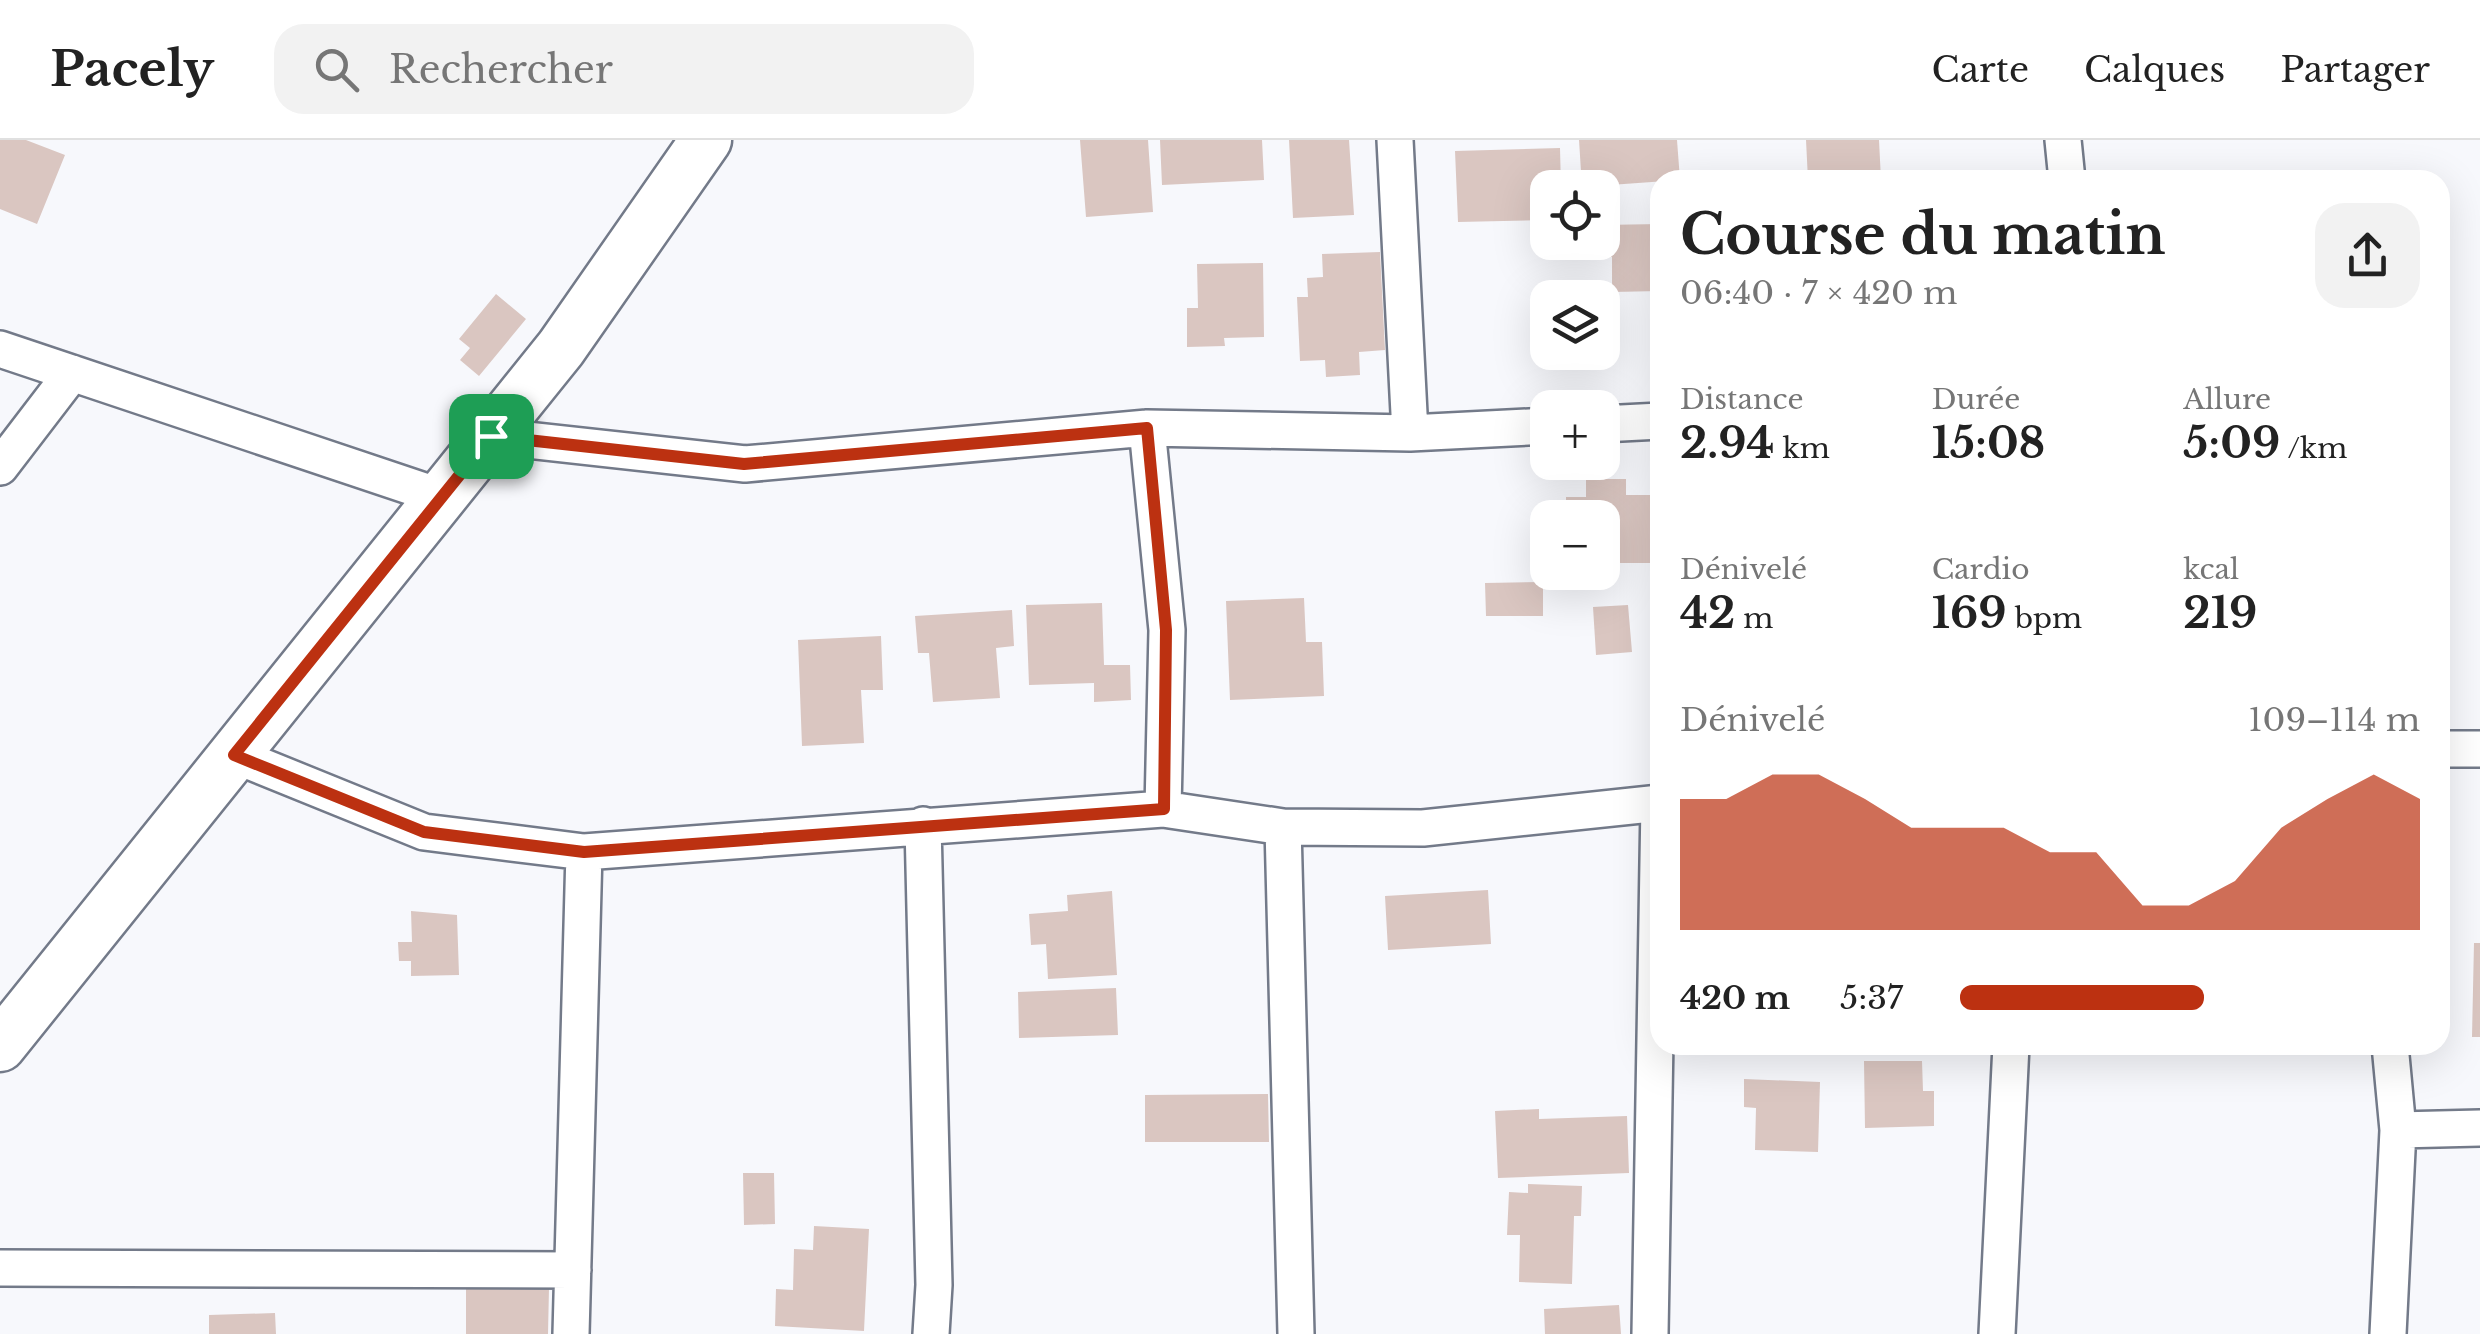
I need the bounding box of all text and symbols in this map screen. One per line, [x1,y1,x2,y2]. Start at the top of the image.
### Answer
search box [274,24,974,114]
text: Pacely [50,39,214,99]
icon: search [309,42,364,97]
text: Rechercher [389,46,613,93]
text: Carte [1932,48,2029,91]
text: Calques [2084,48,2225,91]
text: Partager [2280,48,2430,91]
map controls [1530,170,1620,590]
button: locate [1530,170,1620,260]
text: Course du matin [1680,201,2165,269]
button: share [2315,203,2420,308]
text: 06:40 · 7 × 420 m [1680,273,1957,313]
button: layers [1530,280,1620,370]
text: Distance [1680,382,1803,417]
text: Durée [1932,382,2020,417]
text: Allure [2183,382,2271,417]
button: + [1530,390,1620,480]
pin [449,394,534,479]
icon: arrive [464,409,519,464]
text: 2.94 [1680,417,1774,469]
text: 15:08 [1932,417,2045,469]
text: 5:09 [2183,417,2280,469]
text: km [1774,431,1830,466]
text: /km [2280,431,2347,466]
button: − [1530,500,1620,590]
text: Dénivelé [1680,552,1807,587]
text: Cardio [1932,552,2029,587]
text: kcal [2183,552,2239,587]
text: 42 [1680,587,1735,639]
text: 169 [1932,587,2007,639]
text: 219 [2183,587,2257,639]
text: m [1735,601,1773,636]
text: bpm [2007,601,2082,636]
text: Dénivelé [1680,700,1825,740]
text: 109–114 m [2248,700,2420,740]
text: 420 m [1680,978,1790,1018]
text: 5:37 [1840,978,1903,1018]

